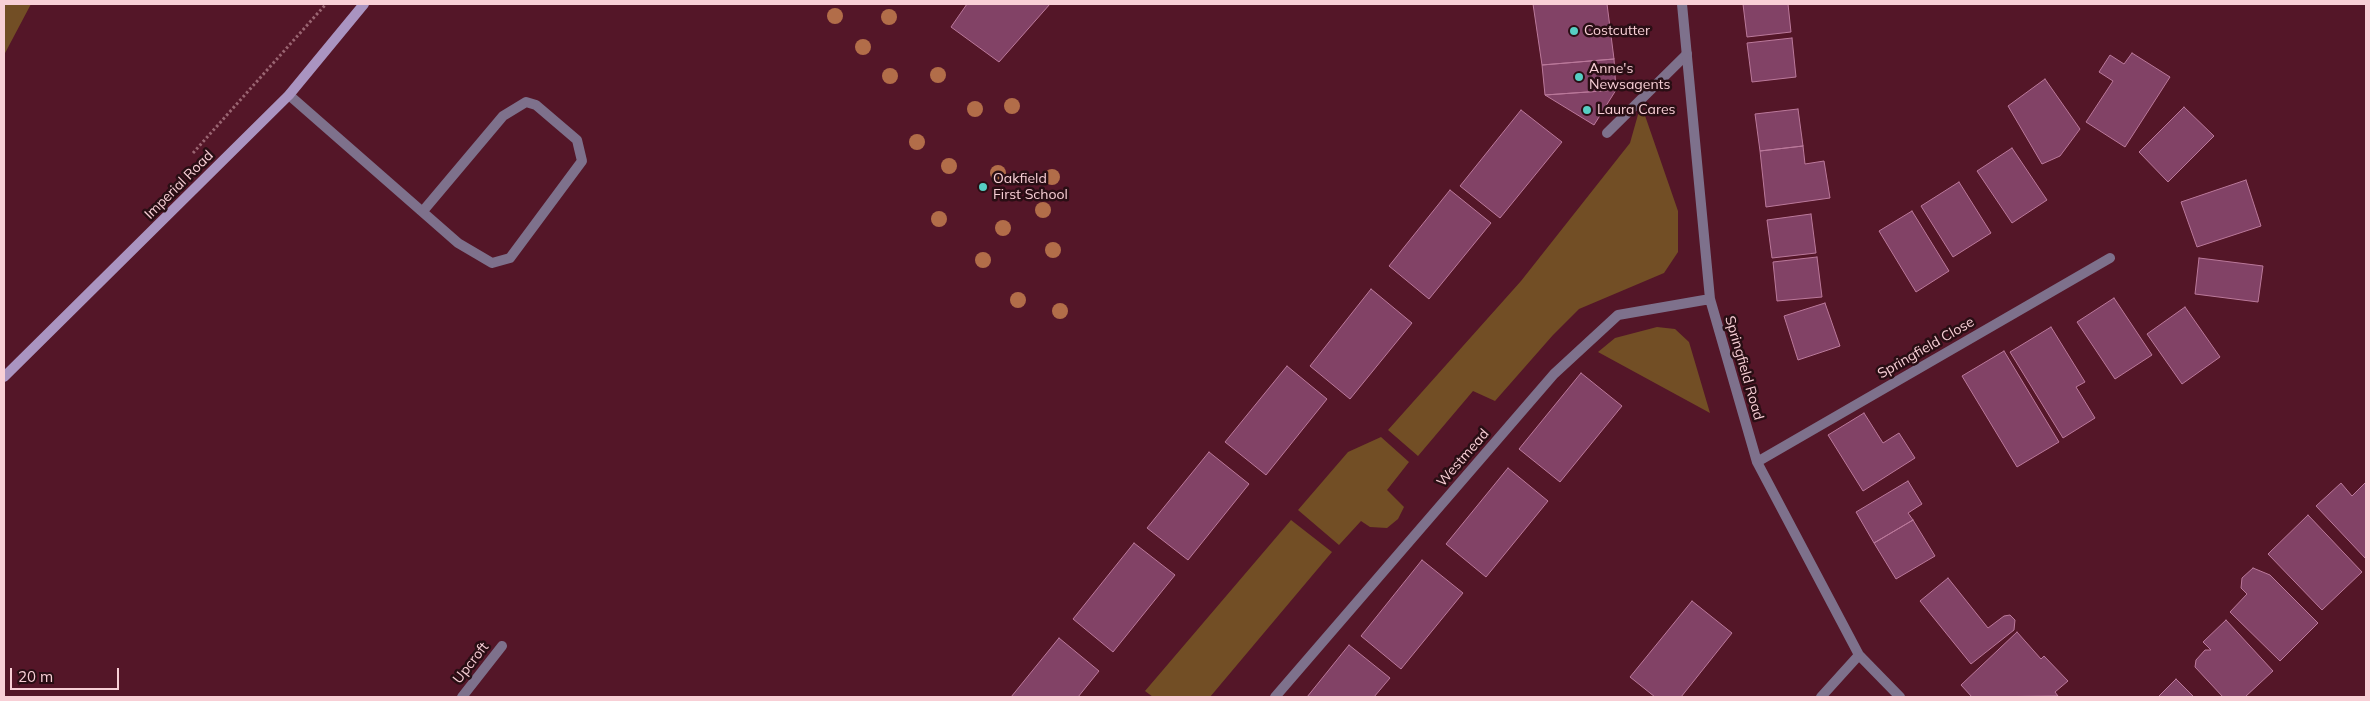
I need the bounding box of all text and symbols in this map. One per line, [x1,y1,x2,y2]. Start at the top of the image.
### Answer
place label: Costcutter [1584,23,1650,39]
marker: Costcutter [1568,25,1580,37]
place label: Anne's Newsagents [1589,61,1670,94]
marker: Anne's Newsagents [1573,71,1585,83]
place label: Laura Cares [1597,102,1675,118]
marker: Laura Cares [1581,104,1593,116]
street label: Imperial Road [141,147,217,223]
place label: Oakfield First School [993,171,1068,203]
marker: Oakfield First School [977,181,989,193]
street label: Springfield Road [1721,314,1767,422]
street label: Springfield Close [1875,314,1977,382]
street label: Westmead [1433,426,1493,490]
street label: Upcroft [450,639,492,687]
scale bar [12,658,121,690]
text: 20 m [18,667,53,686]

